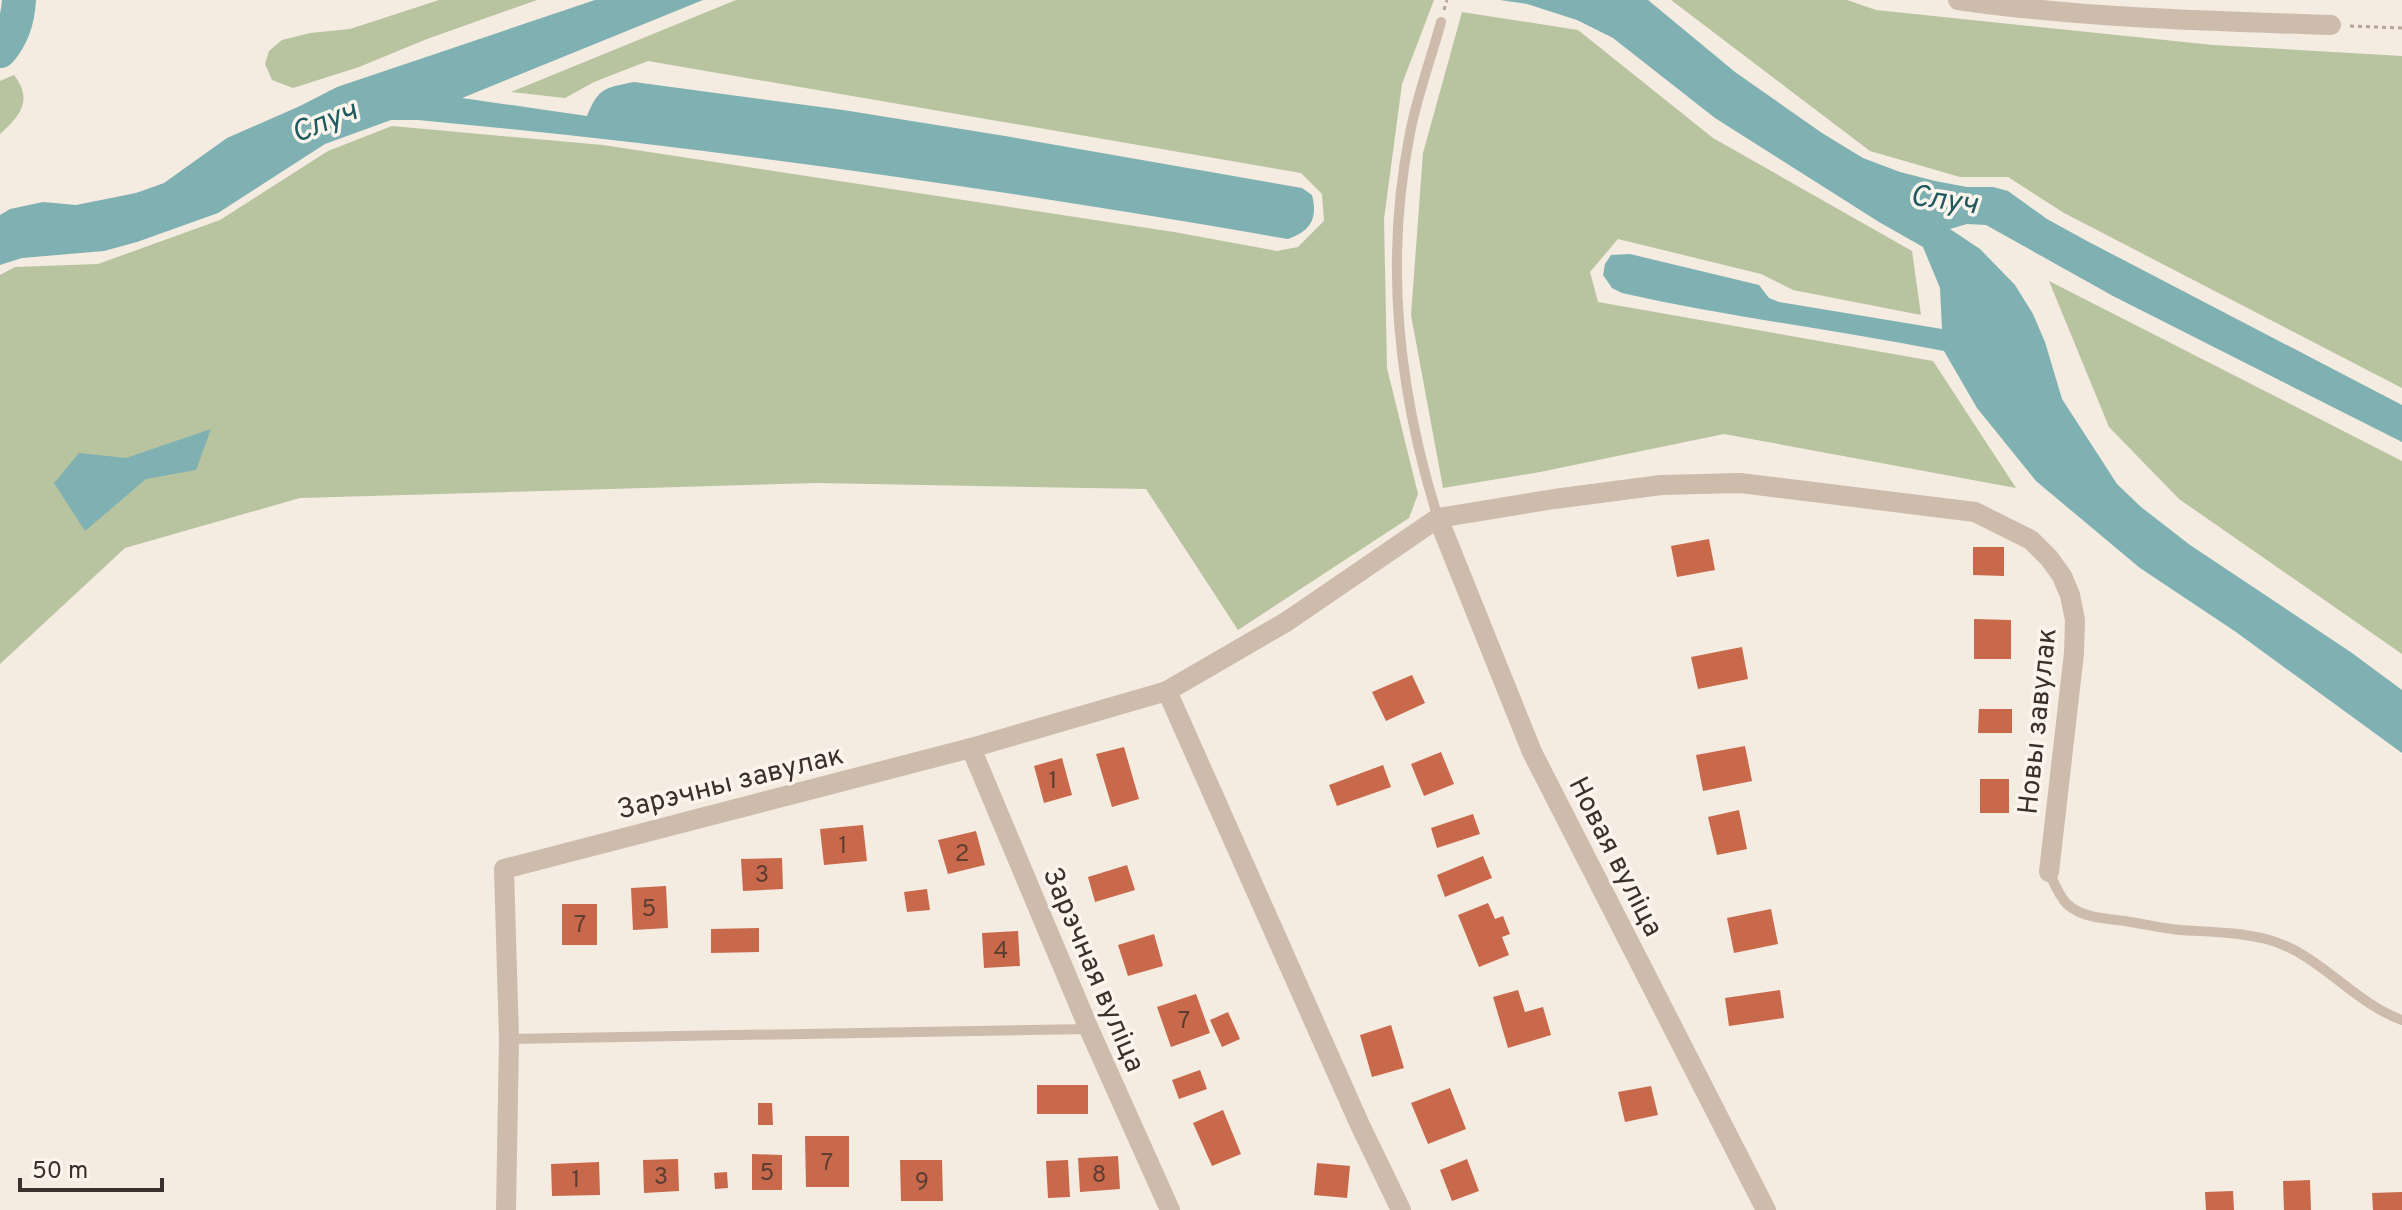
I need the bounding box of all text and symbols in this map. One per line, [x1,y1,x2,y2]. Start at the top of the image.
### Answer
water label: Случ [287,93,364,153]
water label: Случ [1908,178,1980,225]
street label: Новы завулак [2011,626,2067,816]
street label: Зарэчны завулак [614,738,848,829]
house number: 1 [1049,767,1057,797]
street label: Новая вуліца [1559,771,1670,943]
house number: 1 [839,832,847,862]
house number: 2 [955,840,969,870]
house number: 3 [755,861,769,891]
street label: Зарэчная вуліца [1033,862,1152,1078]
house number: 5 [642,895,656,925]
house number: 7 [574,911,586,941]
house number: 4 [994,937,1008,967]
house number: 7 [1178,1007,1190,1037]
scale bar [20,1142,162,1192]
house number: 7 [821,1149,833,1179]
text: 50 m [32,1157,88,1187]
house number: 5 [760,1159,774,1189]
house number: 8 [1092,1161,1106,1191]
house number: 3 [654,1163,668,1193]
house number: 1 [572,1166,580,1196]
house number: 9 [915,1168,929,1198]

